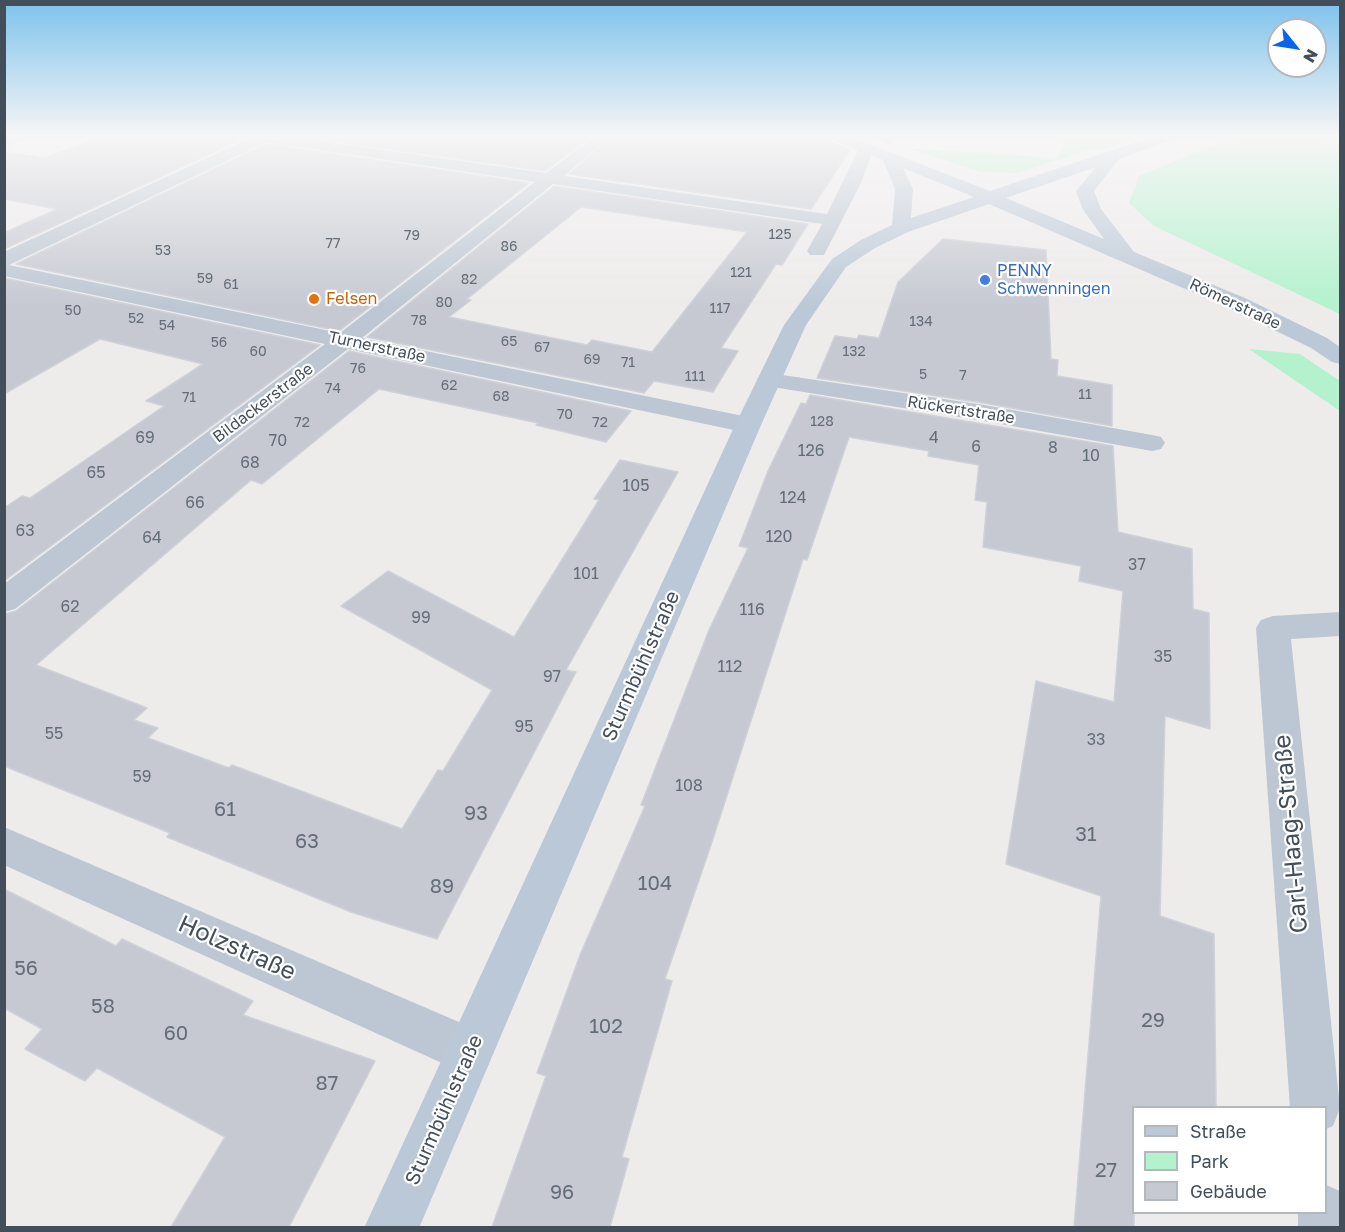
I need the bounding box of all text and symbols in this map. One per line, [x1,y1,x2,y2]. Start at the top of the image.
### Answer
north arrow [1267,18,1327,78]
text: N [1299,46,1323,66]
house number: 125 [768,227,792,243]
house number: 79 [404,228,420,244]
house number: 77 [326,236,340,252]
house number: 86 [500,239,518,255]
house number: 53 [155,243,171,259]
place label: PENNY Schwenningen [997,261,1110,299]
house number: 121 [730,265,752,281]
house number: 59 [197,271,213,287]
house number: 82 [461,272,477,288]
marker: PENNY Schwenningen [978,273,992,287]
street label: Römerstraße [1186,274,1284,334]
house number: 61 [223,277,239,293]
place label: Felsen [326,289,377,309]
marker: Felsen [307,292,321,306]
house number: 80 [435,295,453,311]
house number: 117 [710,301,730,317]
house number: 50 [65,303,81,319]
house number: 52 [128,311,144,327]
house number: 78 [411,313,427,329]
house number: 134 [909,314,933,330]
house number: 54 [159,318,175,334]
street label: Turnerstraße [327,327,427,367]
house number: 65 [501,334,517,350]
house number: 56 [211,335,227,351]
house number: 67 [534,340,550,356]
house number: 60 [249,344,267,360]
house number: 132 [842,344,866,360]
house number: 69 [584,352,600,368]
house number: 71 [621,355,635,371]
street label: Bildackerstraße [209,359,317,447]
house number: 76 [350,361,366,377]
house number: 5 [919,367,927,383]
house number: 7 [959,368,967,384]
house number: 111 [685,369,705,385]
house number: 62 [441,378,457,394]
house number: 74 [325,381,341,397]
house number: 11 [1078,387,1092,403]
house number: 68 [492,389,510,405]
house number: 71 [182,390,196,406]
street label: Rückertstraße [906,392,1016,428]
house number: 70 [557,407,573,423]
house number: 128 [810,414,834,430]
house number: 72 [294,415,310,431]
house number: 72 [592,415,608,431]
house number: 69 [135,428,155,448]
house number: 4 [929,428,939,448]
house number: 70 [269,431,287,451]
house number: 6 [971,437,981,457]
house number: 8 [1048,438,1058,458]
house number: 126 [798,441,824,461]
house number: 10 [1082,446,1100,466]
house number: 68 [240,453,260,473]
house number: 65 [87,463,105,483]
house number: 105 [623,476,649,496]
house number: 124 [780,488,806,508]
house number: 66 [185,493,205,513]
house number: 63 [15,521,35,541]
house number: 120 [766,527,792,547]
house number: 64 [142,528,162,548]
house number: 37 [1128,555,1146,575]
house number: 101 [573,564,599,584]
street label: Sturmbühlstraße [597,587,685,745]
house number: 62 [61,597,79,617]
house number: 116 [739,600,765,620]
house number: 99 [411,608,431,628]
house number: 35 [1154,647,1172,667]
house number: 112 [718,657,742,677]
house number: 97 [543,667,561,687]
house number: 95 [515,717,533,737]
house number: 55 [45,724,63,744]
house number: 33 [1087,730,1105,750]
street label: Carl-Haag-Straße [1268,733,1314,935]
house number: 59 [133,767,151,787]
house number: 108 [675,776,703,796]
house number: 61 [214,798,236,822]
house number: 93 [464,802,488,826]
house number: 31 [1075,823,1097,847]
house number: 63 [295,830,319,854]
house number: 104 [638,872,672,896]
house number: 89 [430,875,454,899]
street label: Holzstraße [174,909,300,987]
house number: 56 [14,957,38,981]
house number: 58 [91,995,115,1019]
house number: 29 [1141,1009,1165,1033]
house number: 102 [589,1015,623,1039]
house number: 60 [164,1022,188,1046]
street label: Sturmbühlstraße [400,1031,488,1189]
house number: 87 [316,1072,338,1096]
legend [1132,1106,1327,1214]
text: Straße [1190,1120,1246,1142]
text: Park [1190,1150,1229,1172]
house number: 27 [1095,1159,1117,1183]
text: Gebäude [1190,1180,1267,1202]
house number: 96 [550,1181,574,1205]

